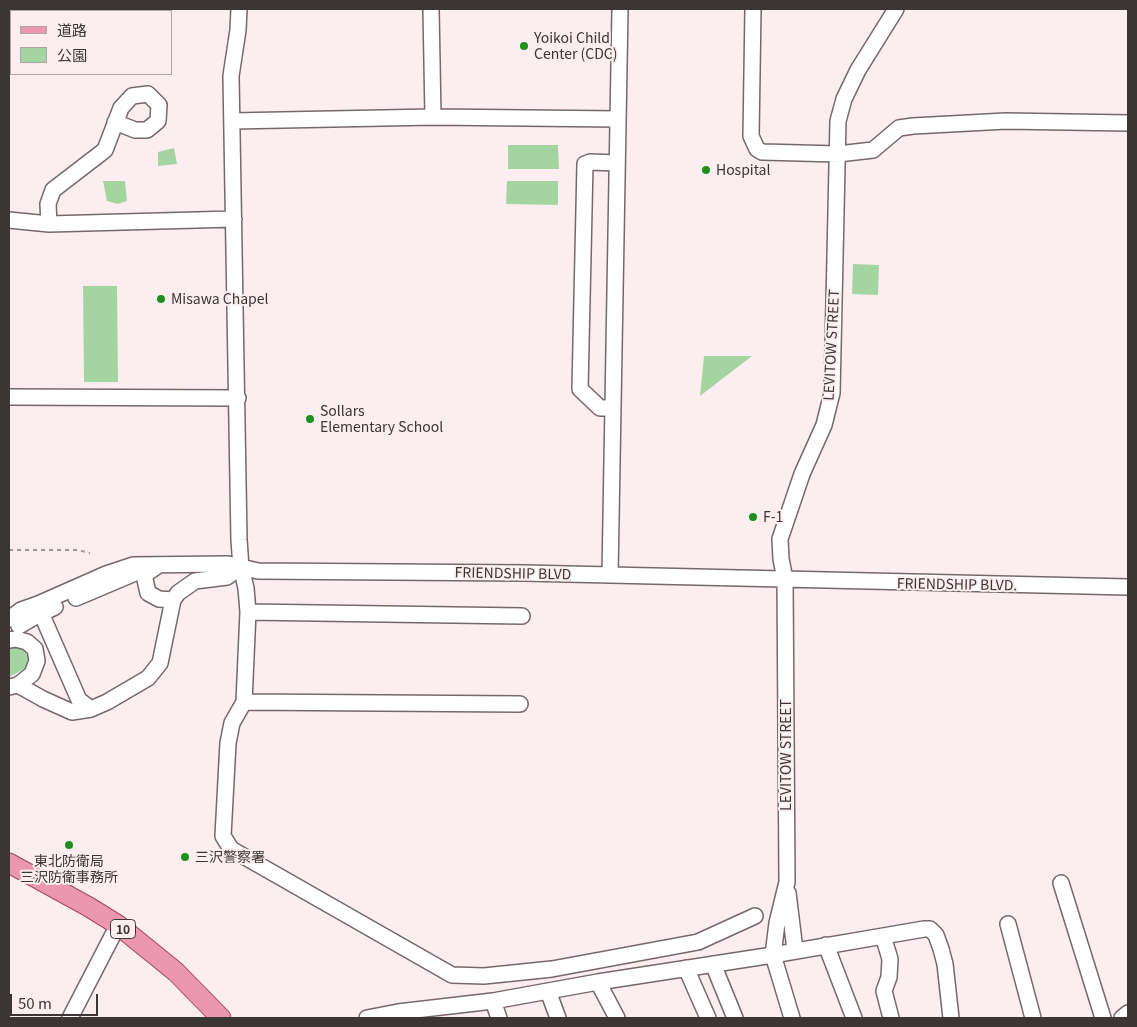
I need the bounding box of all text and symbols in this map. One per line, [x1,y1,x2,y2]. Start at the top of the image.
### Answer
legend [10,10,172,75]
text: 道路 [57,19,87,40]
place label: Yoikoi Child Center (CDC) [534,30,618,62]
marker: Yoikoi Child Center (CDC) [518,40,530,52]
text: 公園 [57,44,87,65]
place label: Hospital [716,162,770,178]
marker: Hospital [700,164,712,176]
street label: LEVITOW STREET [820,289,842,401]
place label: Misawa Chapel [171,291,268,307]
marker: Misawa Chapel [155,293,167,305]
place label: Sollars Elementary School [320,403,443,436]
marker: Sollars Elementary School [304,413,316,425]
place label: F-1 [763,509,783,525]
marker: F-1 [747,511,759,523]
street label: FRIENDSHIP BLVD [455,564,571,582]
street label: FRIENDSHIP BLVD. [897,575,1017,593]
street label: LEVITOW STREET [778,699,794,811]
marker: 東北防衛局 三沢防衛事務所 [63,839,75,851]
place label: 三沢警察署 [195,849,265,865]
marker: 三沢警察署 [179,851,191,863]
place label: 東北防衛局 三沢防衛事務所 [20,853,118,886]
road number: 10 [110,920,136,939]
scale bar [12,984,100,1016]
text: 50 m [18,992,52,1013]

